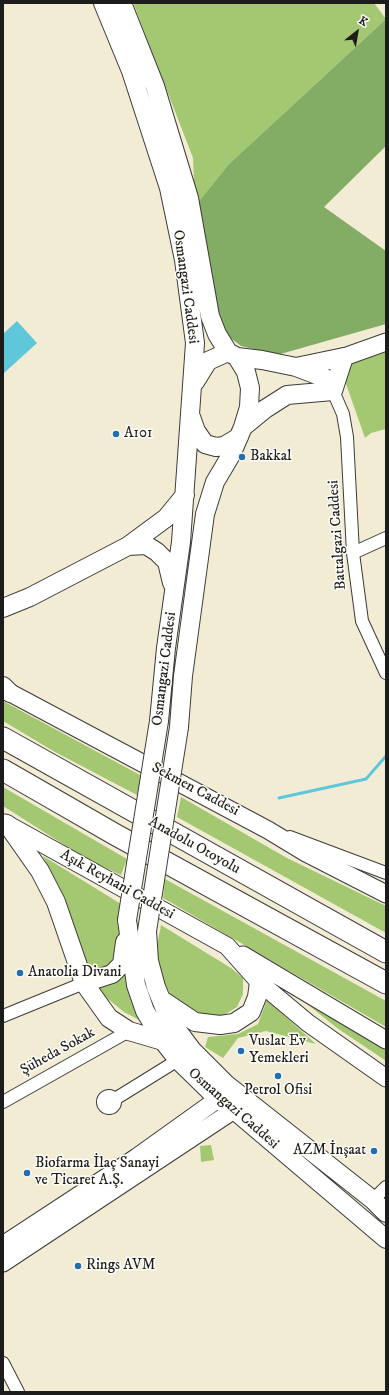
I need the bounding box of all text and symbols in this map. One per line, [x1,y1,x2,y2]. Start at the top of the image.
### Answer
north arrow [337,12,377,52]
text: K [356,14,370,30]
street label: Osmangazi Caddesi [168,229,202,345]
place label: A101 [124,425,153,443]
marker: A101 [111,429,121,439]
place label: Bakkal [250,448,292,466]
marker: Bakkal [237,452,247,462]
street label: Battalgazi Caddesi [325,479,351,591]
street label: Osmangazi Caddesi [149,611,181,727]
street label: Sekmen Caddesi [148,759,242,821]
street label: Anadolu Otoyolu [145,813,243,879]
street label: Aşık Reyhani Caddesi [57,846,177,924]
place label: Anatolia Divani [28,964,121,982]
marker: Anatolia Divani [15,968,25,978]
street label: Şüheda Sokak [18,1024,98,1080]
place label: Vuslat Ev Yemekleri [249,1033,309,1068]
marker: Vuslat Ev Yemekleri [236,1046,246,1056]
street label: Osmangazi Caddesi [184,1065,282,1153]
marker: Petrol Ofisi [273,1071,283,1081]
place label: Petrol Ofisi [244,1082,312,1100]
place label: AZM İnşaat [293,1142,366,1160]
marker: AZM İnşaat [369,1146,379,1156]
place label: Biofarma İlaç Sanayi ve Ticaret A.Ş. [35,1155,159,1190]
marker: Biofarma İlaç Sanayi ve Ticaret A.Ş. [22,1168,32,1178]
place label: Rings AVM [86,1257,156,1275]
marker: Rings AVM [73,1261,83,1271]

